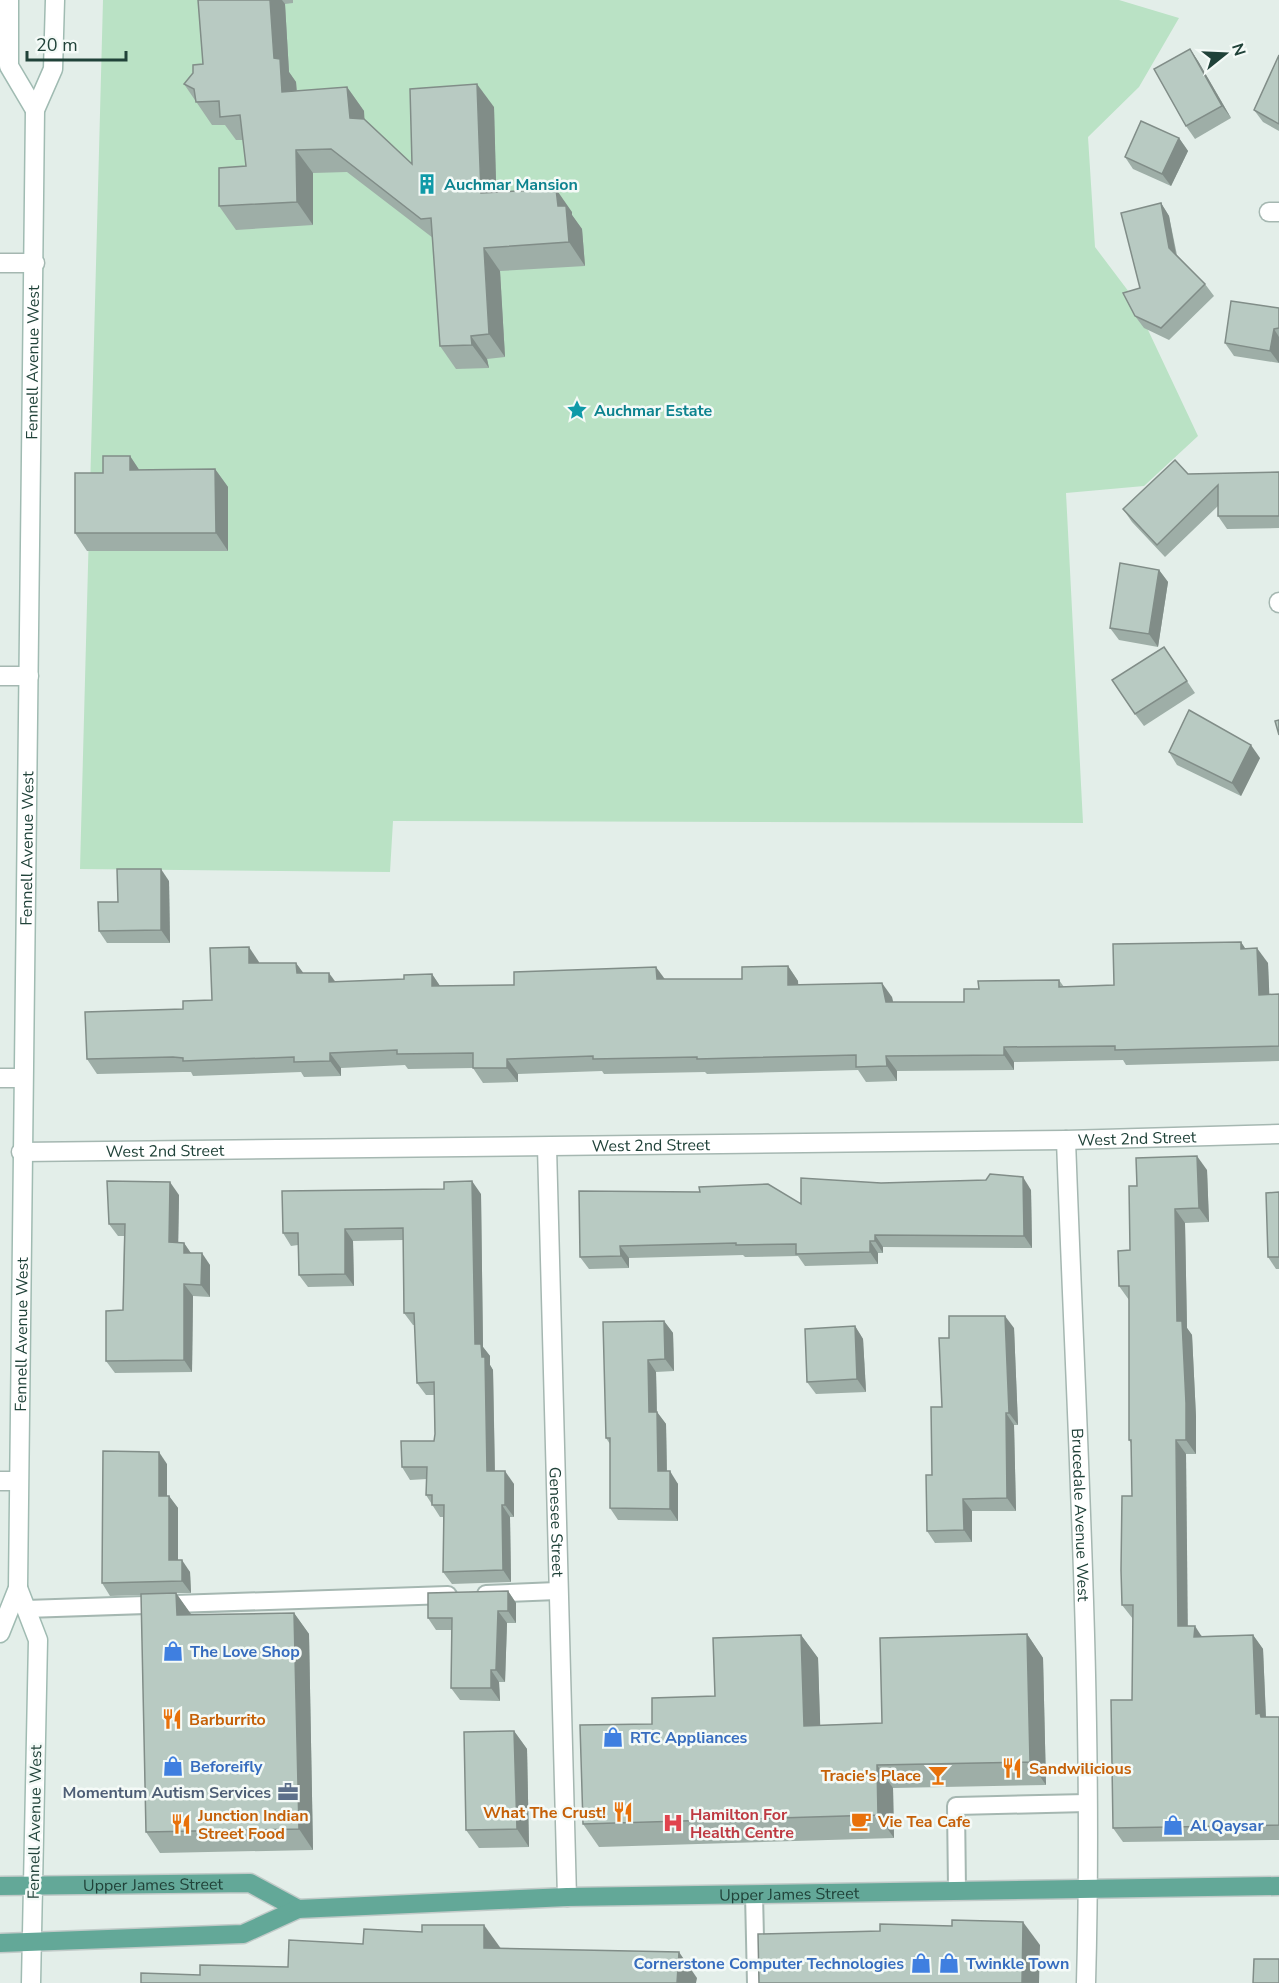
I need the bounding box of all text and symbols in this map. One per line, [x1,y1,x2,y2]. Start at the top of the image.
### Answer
scale bar [27,24,126,62]
north arrow [1195,24,1255,84]
text: 20 m [36,33,78,57]
text: N [1226,41,1251,59]
building icon: Auchmar Mansion [415,172,439,196]
place label: Auchmar Mansion [444,174,578,196]
street label: Fennell Avenue West [21,285,45,440]
place icon: Auchmar Estate [565,398,589,422]
place label: Auchmar Estate [594,400,713,422]
street label: Fennell Avenue West [16,771,39,926]
street label: West 2nd Street [1077,1126,1197,1152]
street label: West 2nd Street [592,1134,711,1157]
street label: West 2nd Street [106,1140,225,1163]
street label: Fennell Avenue West [10,1257,34,1412]
street label: Brucedale Avenue West [1066,1428,1094,1602]
street label: Genesee Street [544,1466,568,1578]
shop icon: The Love Shop [161,1639,185,1663]
place label: The Love Shop [190,1641,300,1663]
restaurant icon: Barburrito [160,1707,184,1731]
place label: Barburrito [189,1709,266,1731]
shop icon: RTC Appliances [601,1725,625,1749]
place label: RTC Appliances [630,1727,748,1749]
street label: Fennell Avenue West [23,1744,47,1899]
shop icon: Beforeifly [161,1754,185,1778]
place label: Beforeifly [190,1756,263,1778]
restaurant icon: Sandwilicious [1000,1756,1024,1780]
place label: Sandwilicious [1029,1758,1132,1780]
bar icon: Tracie's Place [926,1763,950,1787]
place label: Tracie's Place [821,1765,921,1787]
office icon: Momentum Autism Services [276,1780,300,1804]
place label: Momentum Autism Services [63,1782,271,1804]
restaurant icon: What The Crust! [611,1800,635,1824]
place label: What The Crust! [483,1802,606,1824]
place label: Hamilton For Health Centre [690,1804,794,1844]
place label: Junction Indian Street Food [197,1805,309,1845]
cafe icon: Vie Tea Cafe [849,1809,873,1833]
hospital icon: Hamilton For Health Centre [661,1811,685,1835]
place label: Vie Tea Cafe [877,1811,971,1833]
restaurant icon: Junction Indian Street Food [169,1812,193,1836]
shop icon: Al Qaysar [1161,1813,1185,1837]
place label: Al Qaysar [1190,1815,1264,1837]
street label: Upper James Street [83,1873,224,1897]
street label: Upper James Street [719,1882,860,1907]
shop icon: Cornerstone Computer Technologies [909,1951,933,1975]
shop icon: Twinkle Town [937,1951,961,1975]
place label: Cornerstone Computer Technologies [634,1953,904,1975]
place label: Twinkle Town [966,1953,1069,1975]

